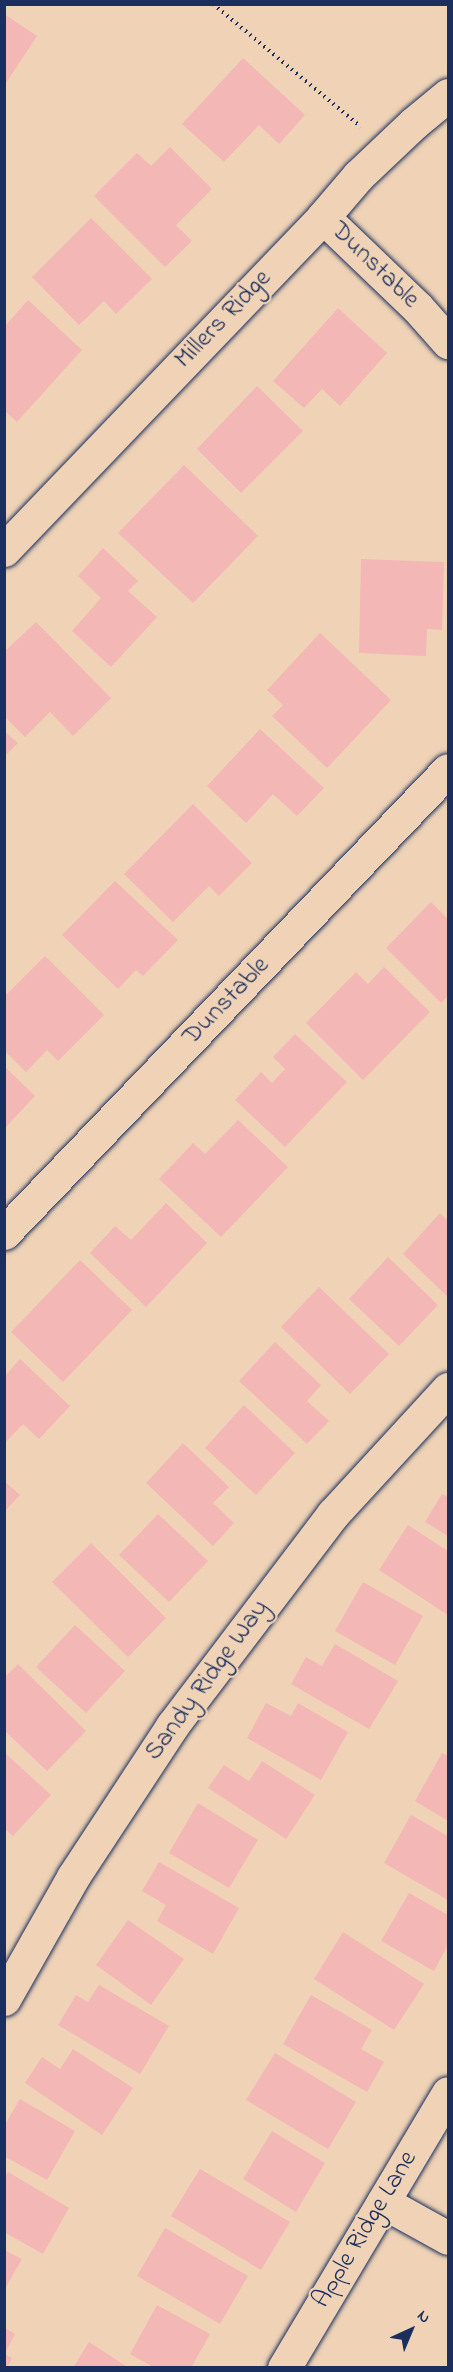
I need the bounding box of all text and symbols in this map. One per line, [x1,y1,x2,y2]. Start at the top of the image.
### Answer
street label: Dunstable [323,216,425,316]
street label: Millers Ridge [169,264,279,376]
street label: Dunstable [177,951,277,1053]
street label: Sandy Ridge Way [139,1594,277,1768]
street label: Apple Ridge Lane [307,2146,425,2314]
north arrow [381,2300,441,2360]
text: N [411,2305,436,2329]

